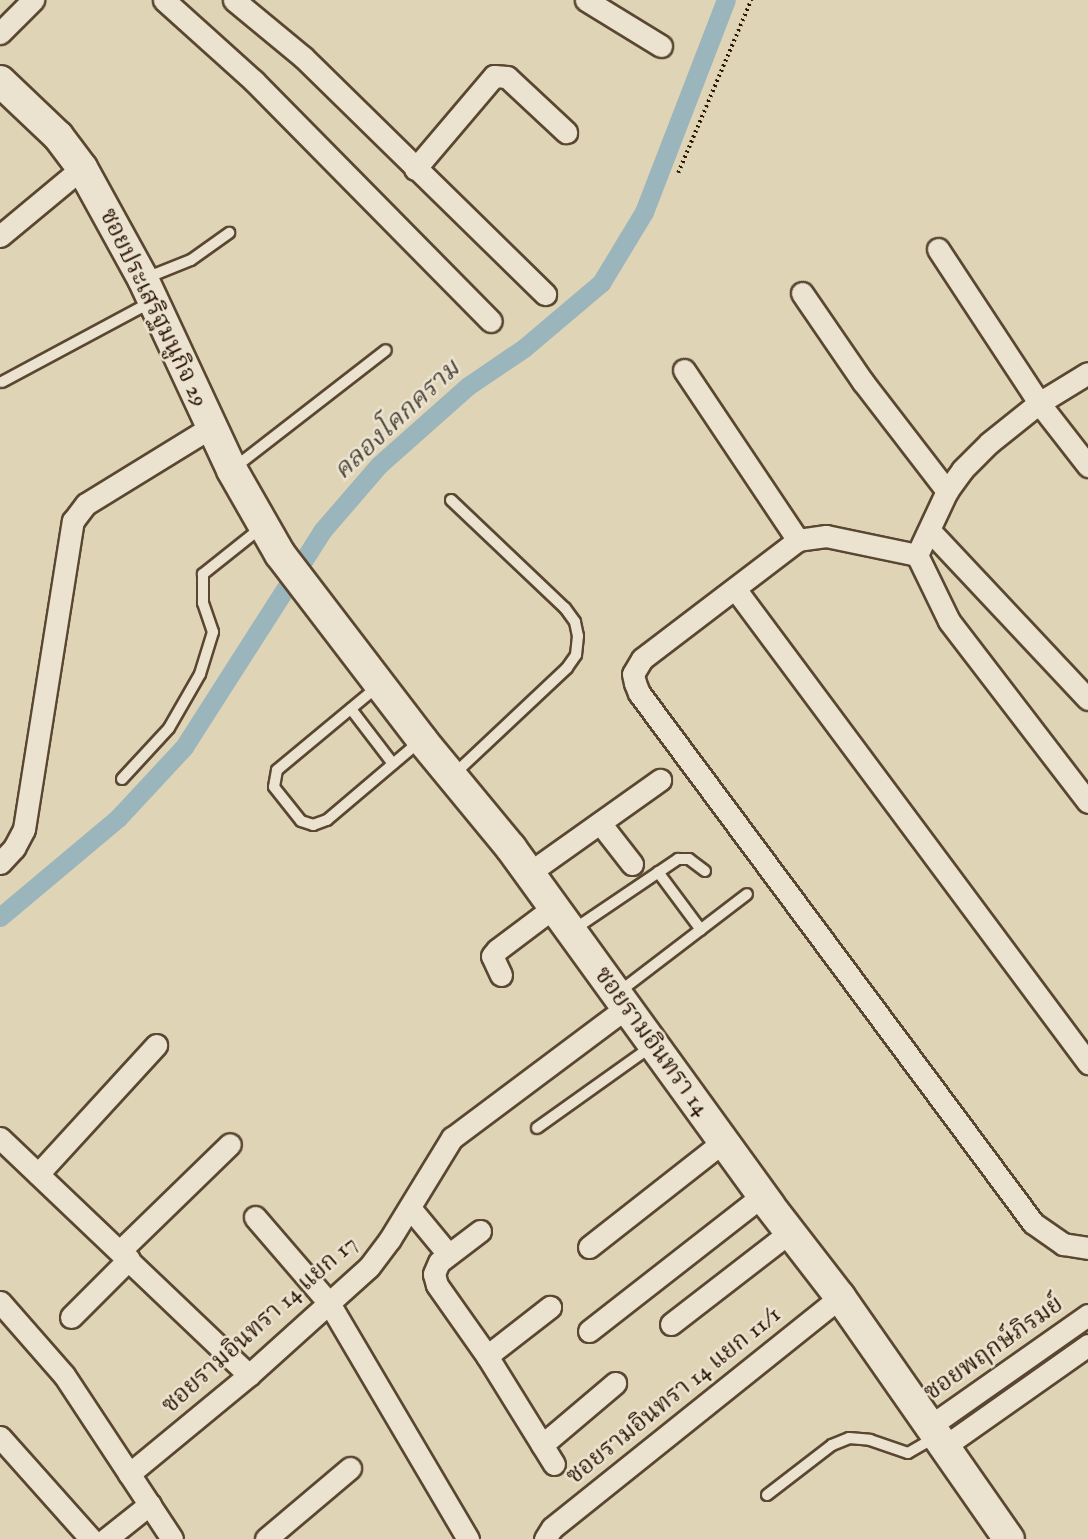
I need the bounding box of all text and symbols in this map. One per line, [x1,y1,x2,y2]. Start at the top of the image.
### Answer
street label: ซอยประเสริฐมนูกิจ 29 [92,204,214,412]
water label: คลองโคกคราม [327,354,467,486]
street label: ซอยรามอินทรา 14 [587,962,715,1122]
street label: ซอยรามอินทรา 14 แยก 17 [156,1230,364,1420]
street label: ซอยพฤกษ์ภิรมย์ [919,1290,1069,1408]
street label: ซอยรามอินทรา 14 แยก 11/1 [561,1301,787,1491]

